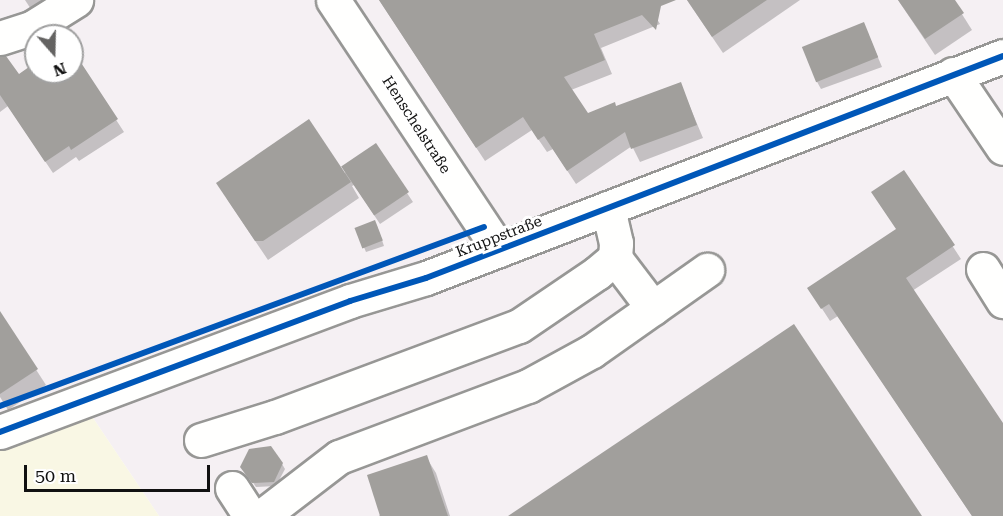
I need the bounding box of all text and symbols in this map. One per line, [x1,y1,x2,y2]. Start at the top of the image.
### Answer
north arrow [24,24,84,84]
text: N [51,58,69,81]
street label: Henschelstraße [378,73,454,177]
street label: Kruppstraße [454,212,544,262]
scale bar [27,453,213,491]
text: 50 m [35,465,76,486]

